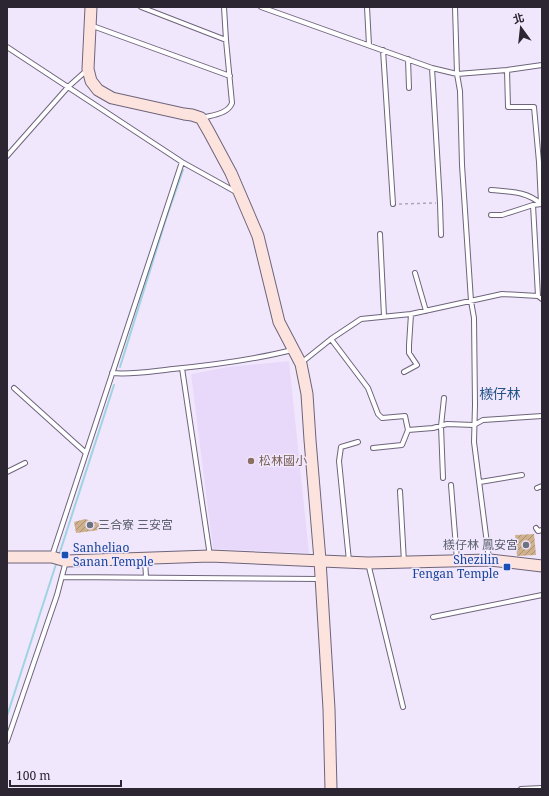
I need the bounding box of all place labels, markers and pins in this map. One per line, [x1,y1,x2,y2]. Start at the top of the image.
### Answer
place label: 松林國小 [259,452,307,469]
marker: 松林國小 [246,456,256,466]
place label: 三合寮 三安宮 [98,516,173,533]
marker: 三合寮 三安宮 [85,520,95,530]
place label: 檨仔林 鳳安宮 [443,536,518,553]
place label: Sanheliao Sanan Temple [73,539,154,570]
marker: 檨仔林 鳳安宮 [521,540,531,550]
marker: Sanheliao Sanan Temple [60,550,70,560]
place label: Shezilin Fengan Temple [412,551,499,582]
marker: Shezilin Fengan Temple [502,562,512,572]

